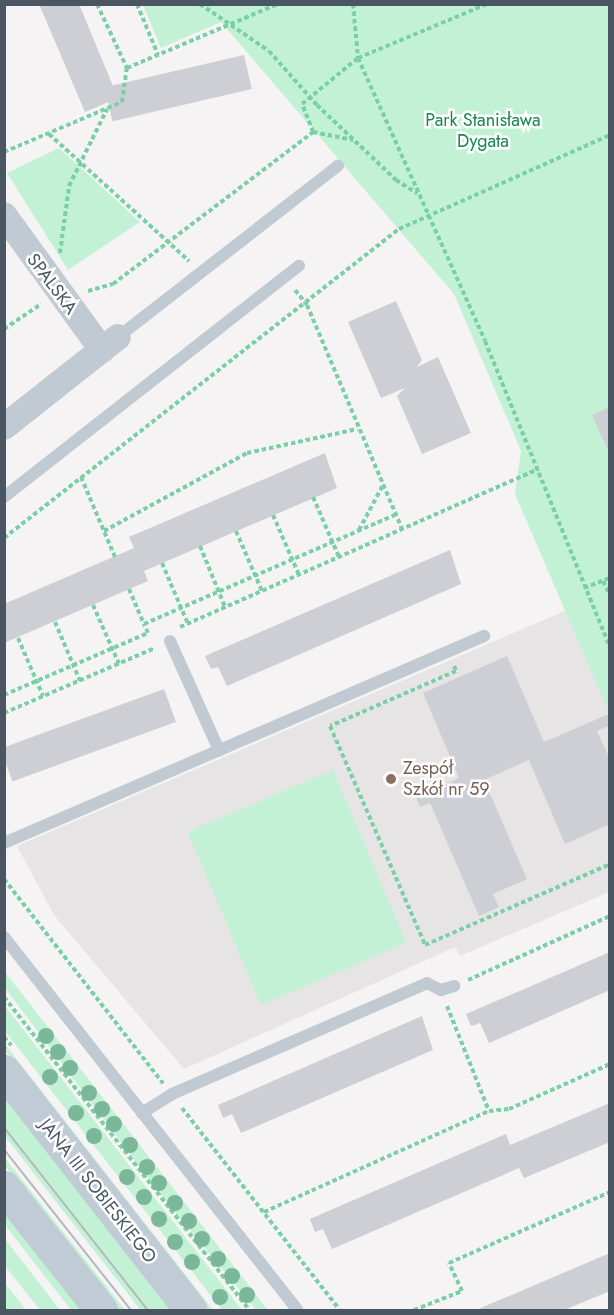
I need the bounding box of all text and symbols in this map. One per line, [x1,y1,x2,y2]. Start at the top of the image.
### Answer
park label: Park Stanisława Dygata [425,110,541,152]
street label: SPALSKA [22,249,82,319]
place label: Zespół Szkół nr 59 [403,758,490,800]
marker: Zespół Szkół nr 59 [384,772,398,786]
street label: JANA III SOBIESKIEGO [35,1115,161,1267]

